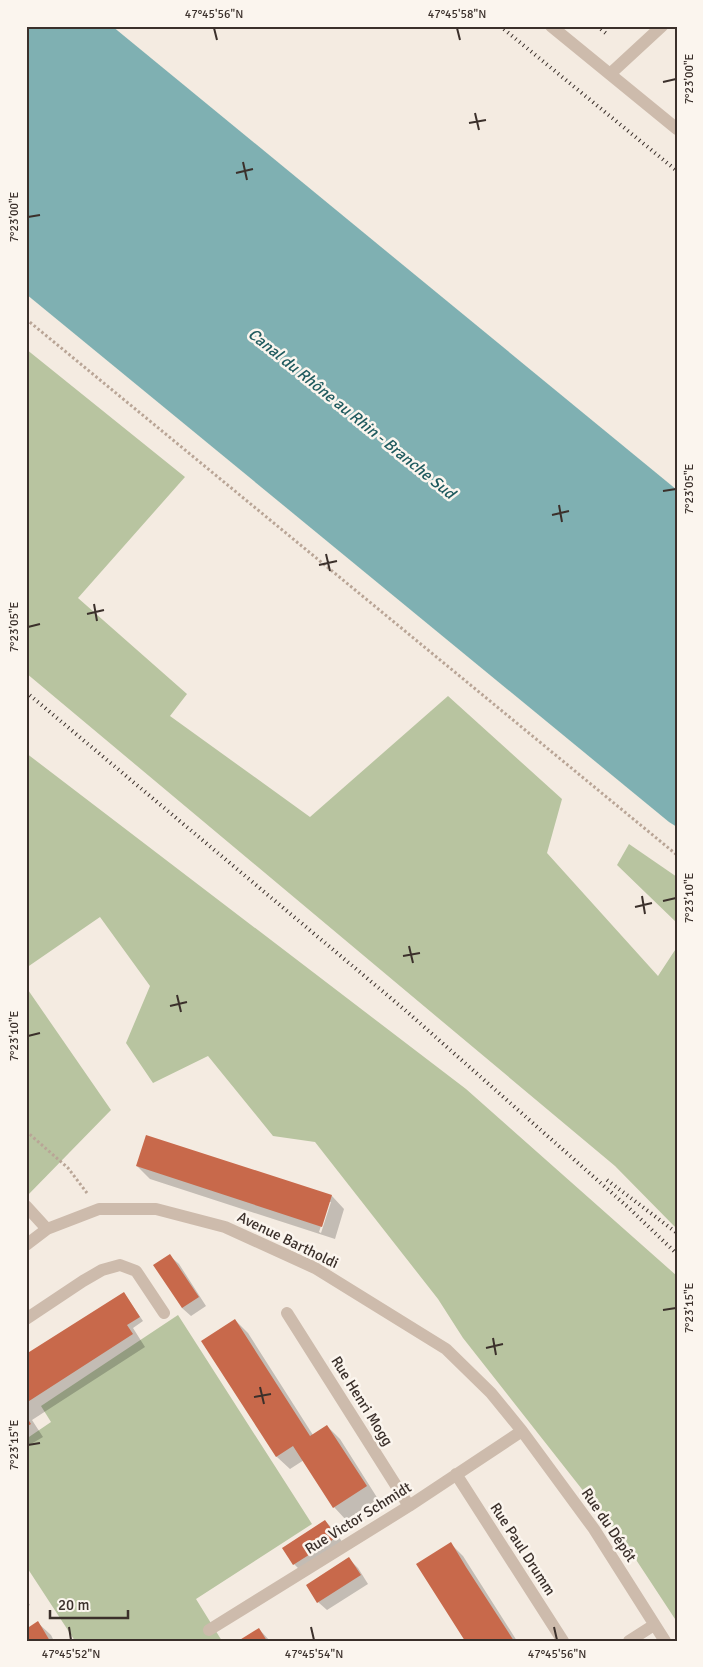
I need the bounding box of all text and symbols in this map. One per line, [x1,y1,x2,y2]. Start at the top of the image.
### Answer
text: 47°45'56"N [185,7,243,22]
text: 47°45'58"N [428,7,486,22]
text: 7°23'00"E [682,53,697,104]
text: 7°23'00"E [7,191,22,242]
water label: Canal du Rhône au Rhin - Branche Sud [244,324,461,505]
text: 7°23'05"E [682,463,697,514]
text: 7°23'05"E [7,601,22,652]
text: 7°23'10"E [682,872,697,923]
text: 7°23'10"E [7,1010,22,1061]
street label: Avenue Bartholdi [235,1208,341,1272]
text: 7°23'15"E [682,1282,697,1333]
street label: Rue Henri Mogg [327,1353,397,1449]
text: 7°23'15"E [7,1419,22,1470]
street label: Rue Victor Schmidt [302,1478,414,1558]
street label: Rue du Dépôt [578,1485,640,1565]
street label: Rue Paul Drumm [486,1499,560,1599]
scale bar [50,1587,128,1619]
text: 20 m [58,1596,89,1614]
text: 47°45'52"N [42,1647,100,1662]
text: 47°45'54"N [285,1647,343,1662]
text: 47°45'56"N [528,1647,586,1662]

